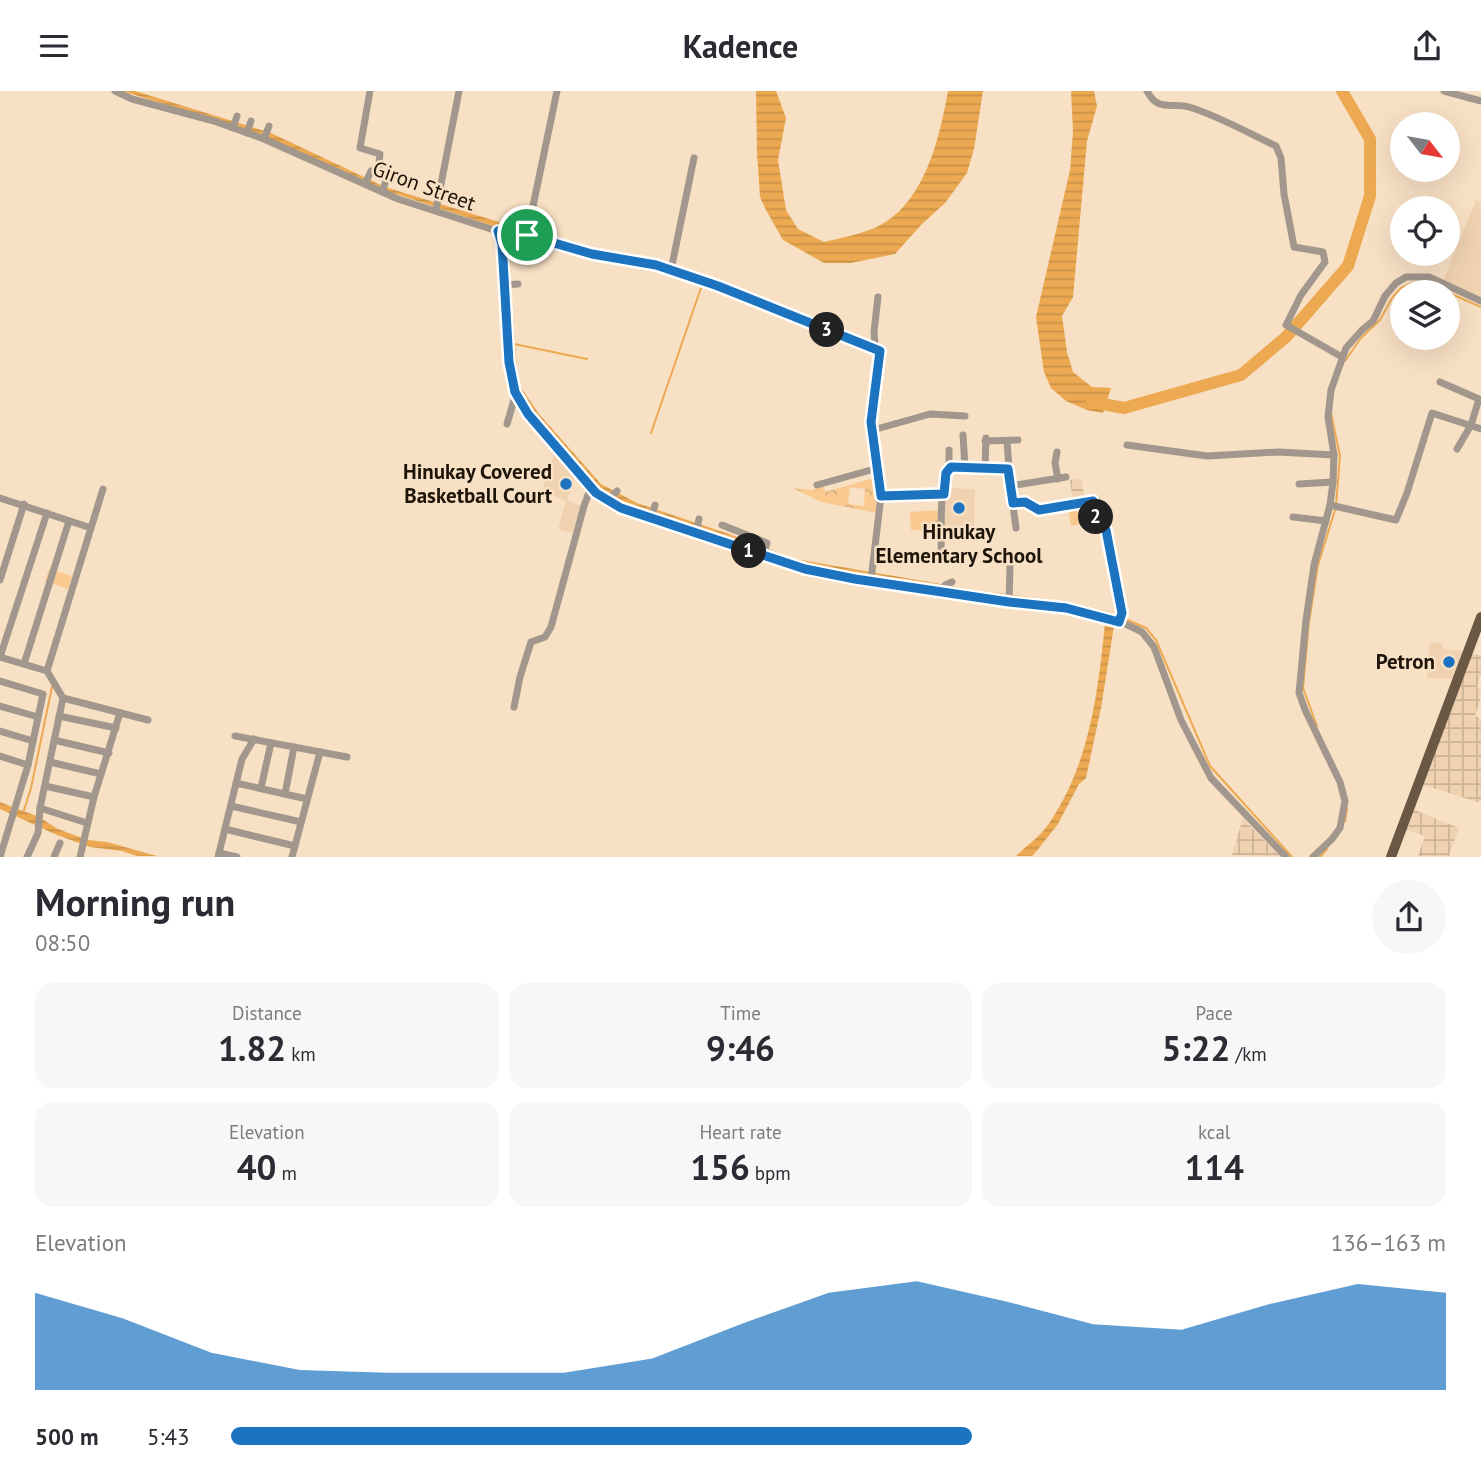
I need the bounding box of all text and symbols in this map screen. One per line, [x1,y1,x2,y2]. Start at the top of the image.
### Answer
text: Kadence [683,25,798,67]
icon: menu [35,27,73,65]
icon: share [1408,27,1446,65]
north arrow [1390,112,1460,182]
map controls [1390,112,1460,350]
street label: Giron Street [369,154,479,217]
button: locate [1390,196,1460,266]
pin [497,205,557,265]
icon: arrive [508,216,546,254]
button: layers [1390,280,1460,350]
pin: 3 [810,313,844,347]
text: 3 [821,317,832,341]
place label: Hinukay Covered Basketball Court [403,458,553,509]
marker: Hinukay Covered Basketball Court [558,476,574,492]
pin: 2 [1078,499,1114,535]
marker: Hinukay Elementary School [951,500,967,516]
text: 2 [1090,504,1101,528]
place label: Hinukay Elementary School [876,518,1043,569]
pin: 1 [732,533,766,568]
text: 1 [743,538,754,562]
place label: Petron [1376,648,1435,675]
marker: Petron [1441,654,1457,670]
text: Morning run [35,877,235,926]
button: share [1372,880,1446,954]
text: 08:50 [35,928,90,957]
text: Distance [232,1001,302,1025]
text: Time [720,1001,761,1025]
text: Pace [1196,1001,1233,1025]
text: 1.82 [218,1025,286,1071]
text: 9:46 [706,1025,775,1071]
text: 5:22 [1162,1025,1230,1071]
text: km [286,1042,316,1066]
text: /km [1230,1042,1267,1066]
text: Elevation [229,1120,305,1144]
text: Heart rate [699,1120,782,1144]
text: kcal [1198,1120,1230,1144]
text: 40 [237,1144,276,1190]
text: 156 [690,1144,750,1190]
text: 114 [1184,1144,1244,1190]
text: m [276,1161,297,1185]
text: bpm [750,1161,791,1185]
text: Elevation [35,1228,127,1257]
text: 136–163 m [1331,1228,1446,1257]
text: 500 m [35,1422,98,1451]
text: 5:43 [147,1422,190,1451]

